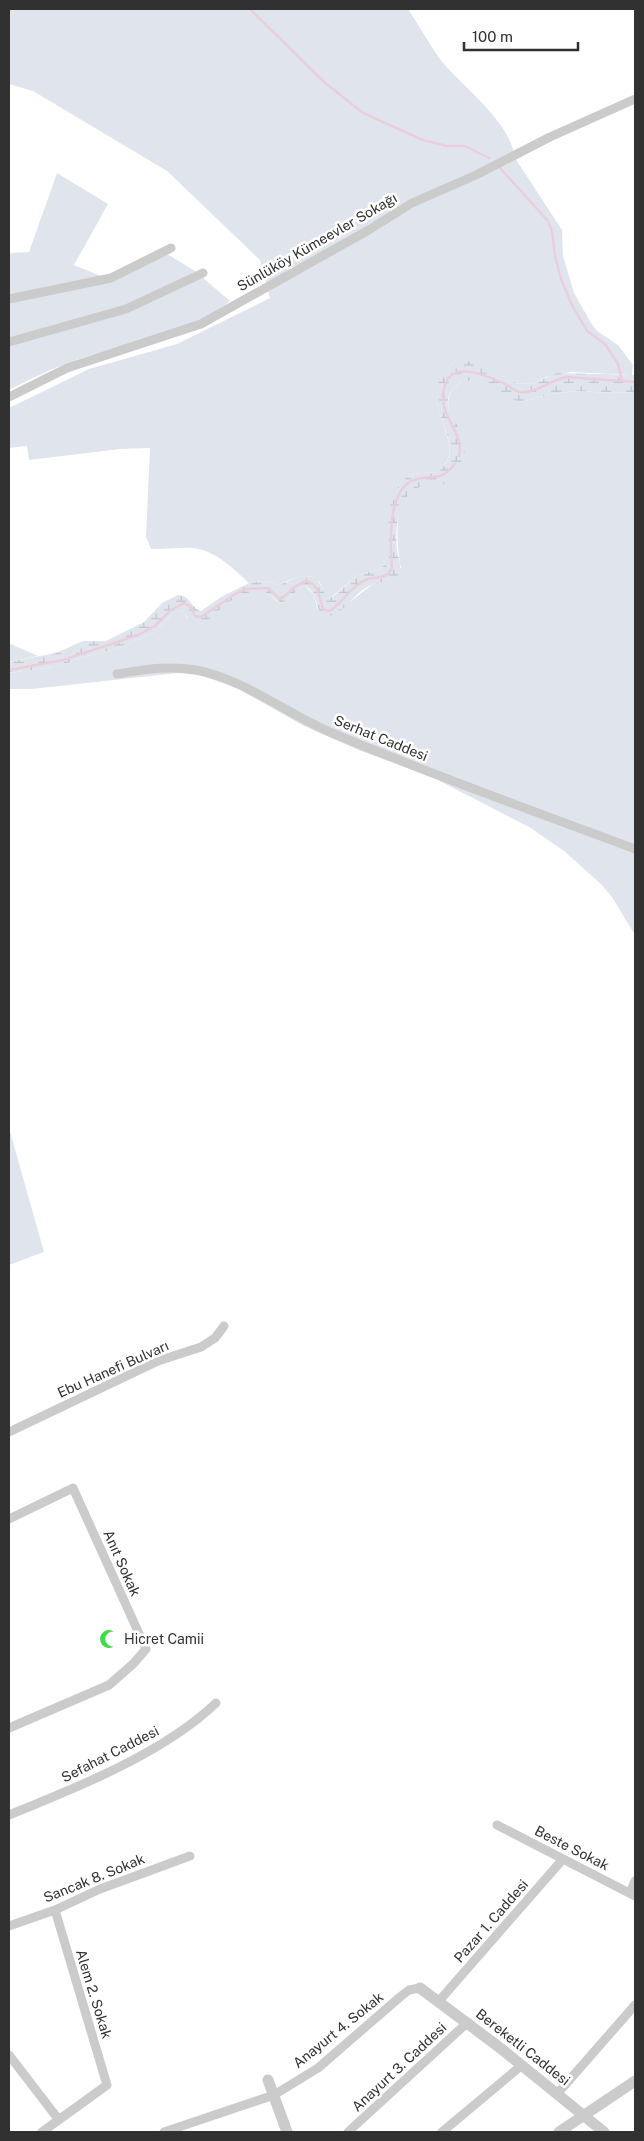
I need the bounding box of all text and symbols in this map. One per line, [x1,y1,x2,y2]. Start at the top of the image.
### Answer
scale bar [464,20,578,52]
text: 100 m [472,28,513,45]
street label: Sünlüköy Kümeevler Sokağı [234,190,400,294]
street label: Serhat Caddesi [332,712,430,764]
street label: Ebu Hanefi Bulvarı [55,1337,171,1401]
street label: Anıt Sokak [100,1527,144,1599]
mosque icon: Hicret Camii [98,1628,120,1650]
place label: Hicret Camii [124,1631,204,1647]
street label: Sefahat Caddesi [59,1723,161,1785]
street label: Beste Sokak [532,1822,612,1874]
street label: Sancak 8. Sokak [41,1850,147,1906]
street label: Pazar 1. Caddesi [451,1876,531,1966]
street label: Alem 2. Sokak [73,1947,115,2041]
street label: Anayurt 4. Sokak [290,1989,386,2071]
street label: Bereketli Caddesi [473,2005,573,2089]
street label: Anayurt 3. Caddesi [349,2019,449,2115]

